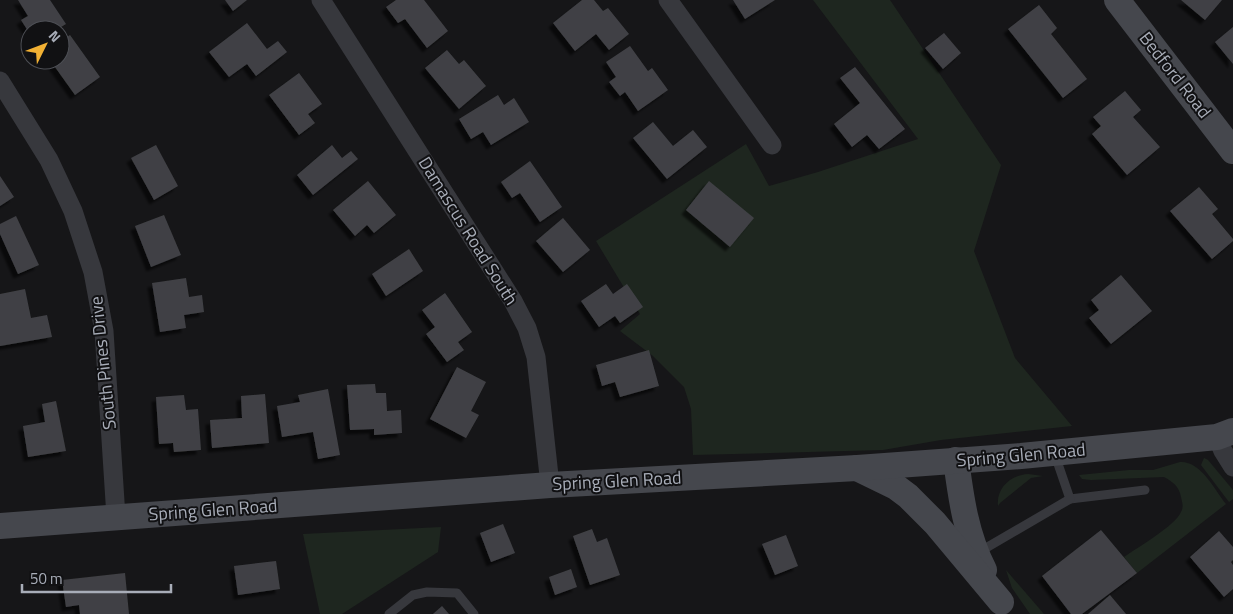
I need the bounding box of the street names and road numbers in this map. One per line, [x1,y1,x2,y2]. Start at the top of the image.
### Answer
street label: Bedford Road [1133,26,1218,124]
street label: Damascus Road South [412,151,525,310]
street label: South Pines Drive [82,295,123,431]
street label: Spring Glen Road [955,435,1087,474]
street label: Spring Glen Road [552,464,682,497]
street label: Spring Glen Road [148,492,278,527]

